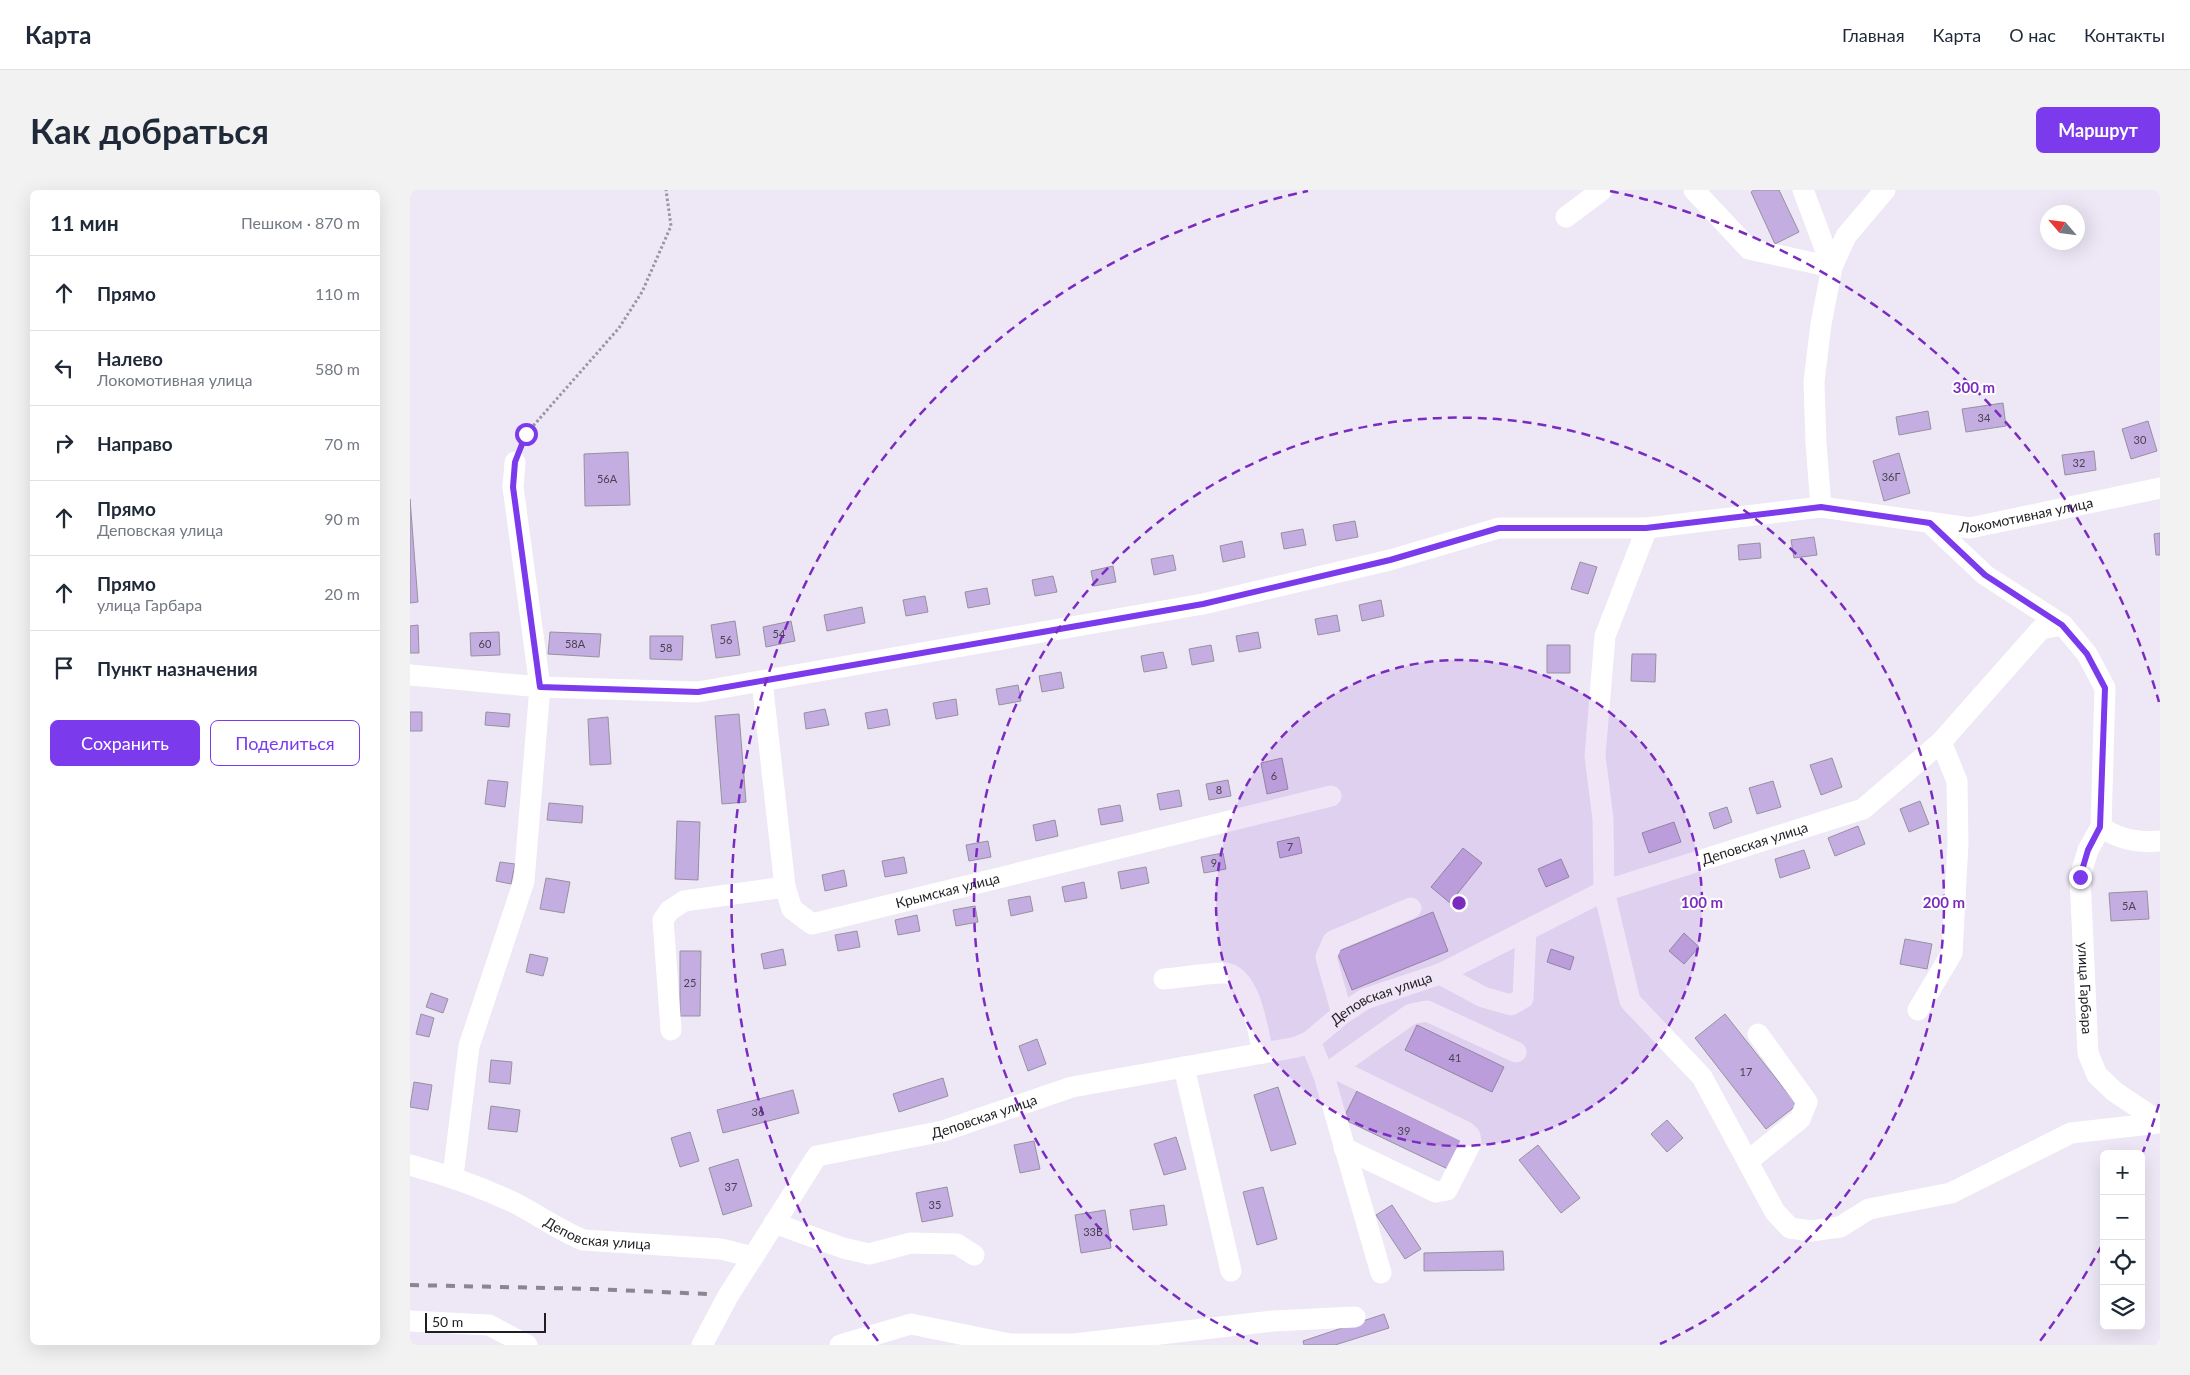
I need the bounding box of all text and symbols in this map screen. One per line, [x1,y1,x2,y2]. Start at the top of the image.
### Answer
text: Карта [25,20,92,49]
text: Главная [1842,24,1905,46]
text: Карта [1933,24,1981,46]
text: О нас [2009,24,2056,46]
text: Контакты [2084,24,2165,46]
button: Маршрут [2036,107,2160,153]
text: Как добраться [30,109,269,151]
north arrow [2040,205,2085,250]
text: 11 мин [50,210,119,235]
text: Пешком · 870 m [241,213,360,232]
icon: ahead [50,279,78,307]
text: Прямо [97,282,156,305]
text: 110 m [315,284,360,303]
text: Налево [97,347,163,370]
icon: left [50,354,78,382]
text: 580 m [315,359,360,378]
text: Локомотивная улица [97,370,252,389]
text: 300 m [1953,378,1995,396]
house number: 34 [1978,411,1991,424]
route start [515,423,538,446]
icon: right [50,429,78,457]
text: Направо [97,432,173,455]
house number: 30 [2134,433,2147,446]
text: 70 m [324,434,360,453]
house number: 32 [2073,456,2085,469]
house number: 36Г [1882,470,1900,483]
house number: 56А [597,472,618,485]
street label: Локомотивная улица [1957,493,2094,536]
text: Прямо [97,497,156,520]
icon: ahead [50,504,78,532]
text: 90 m [324,509,360,528]
text: Деповская улица [97,520,223,539]
text: Прямо [97,572,156,595]
icon: ahead [50,579,78,607]
text: 20 m [324,584,360,603]
text: улица Гарбара [97,595,202,614]
house number: 54 [773,627,786,640]
house number: 56 [720,633,732,646]
house number: 60 [479,637,492,650]
house number: 58А [565,637,586,650]
house number: 58 [660,641,672,654]
icon: arrive [50,654,78,682]
text: Пункт назначения [97,657,258,680]
button: Сохранить [50,720,200,766]
button: Поделиться [210,720,360,766]
house number: 6 [1271,769,1277,782]
house number: 8 [1216,783,1222,796]
street label: Деповская улица [1699,818,1810,868]
house number: 7 [1287,840,1293,853]
house number: 9 [1211,856,1217,869]
route end [2069,866,2092,889]
street label: Крымская улица [894,869,1001,911]
text: 100 m [1681,893,1723,911]
text: 200 m [1923,893,1965,911]
centre of rings [1450,894,1468,912]
house number: 5А [2122,899,2136,912]
street label: улица Гарбара [2075,942,2096,1035]
street label: Деповская улица [1326,968,1434,1028]
house number: 25 [684,976,696,989]
house number: 41 [1449,1051,1461,1064]
house number: 17 [1740,1065,1752,1078]
street label: Деповская улица [930,1091,1039,1141]
house number: 36 [752,1105,764,1118]
house number: 39 [1398,1124,1410,1137]
map controls [2100,1150,2145,1330]
button: + [2100,1150,2145,1195]
house number: 37 [725,1180,737,1193]
button: − [2100,1195,2145,1240]
house number: 35 [929,1198,941,1211]
street label: Деповская улица [541,1213,651,1252]
house number: 33Б [1083,1225,1103,1238]
button: locate [2100,1240,2145,1285]
button: layers [2100,1285,2145,1330]
scale bar [425,1310,546,1333]
text: 50 m [432,1313,463,1330]

